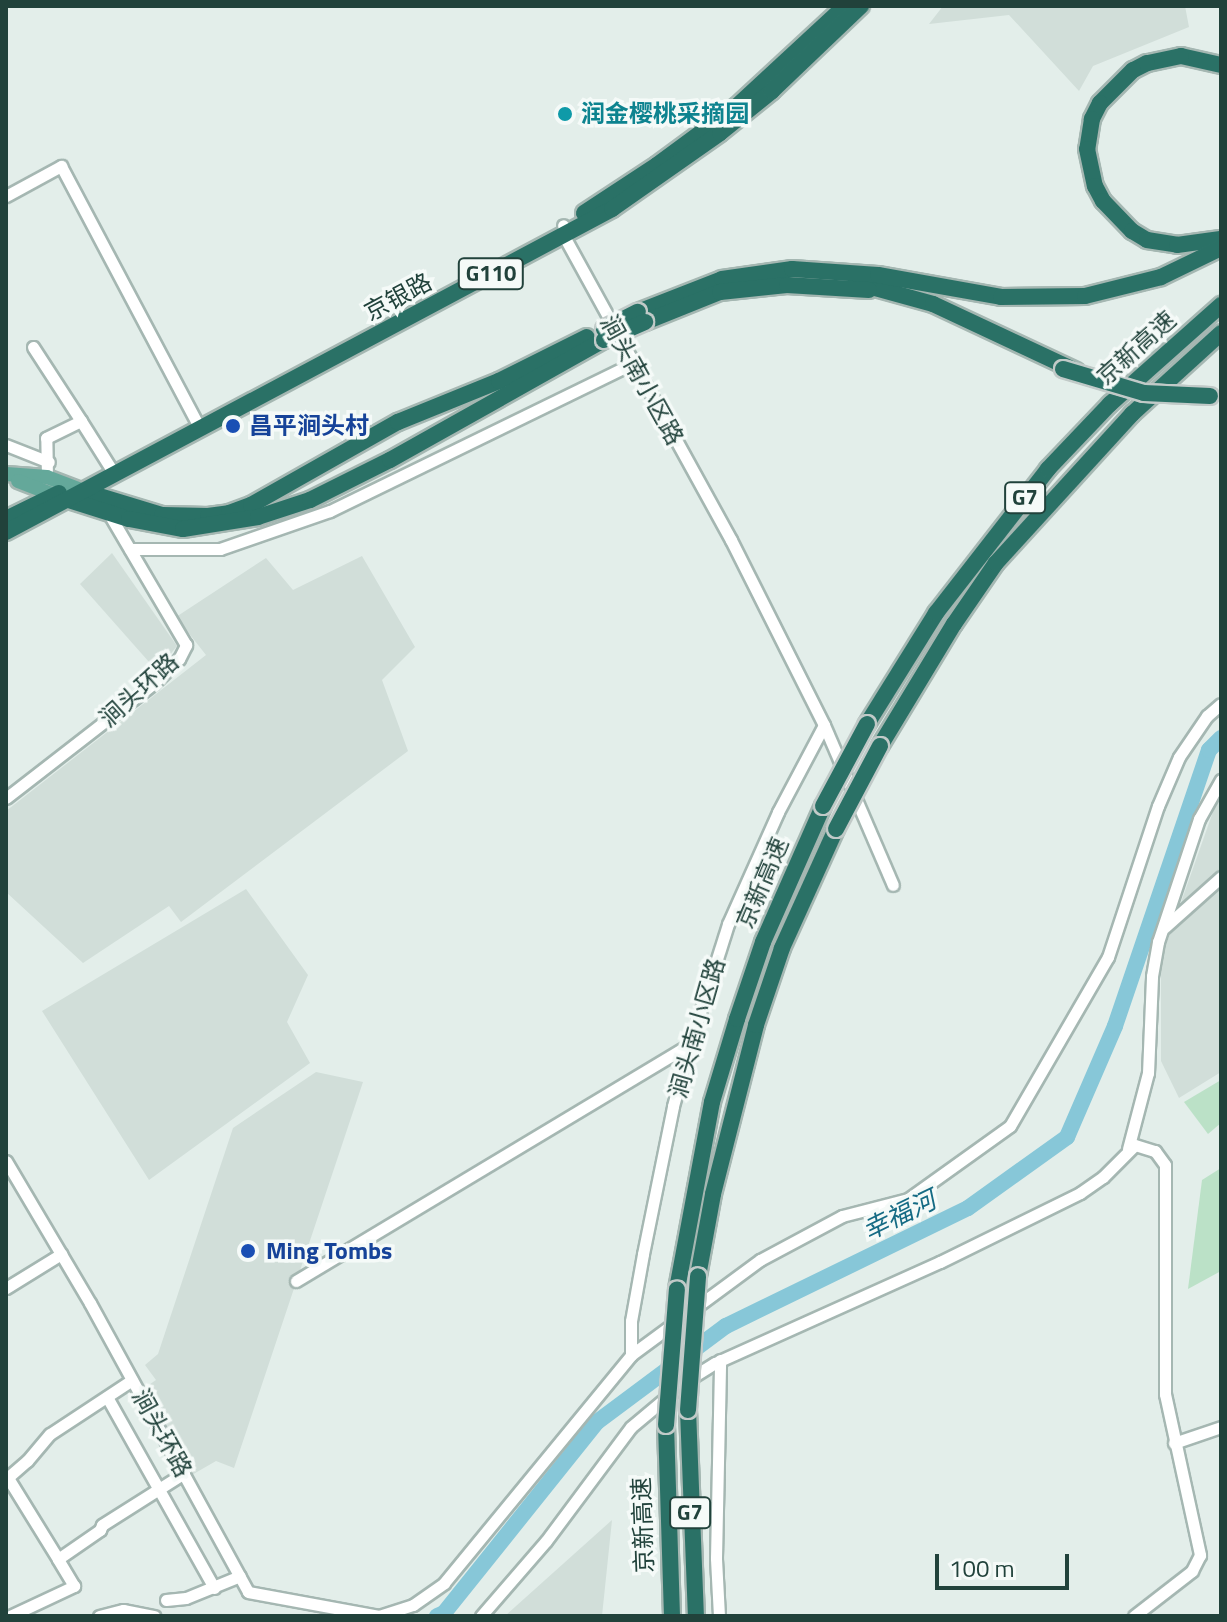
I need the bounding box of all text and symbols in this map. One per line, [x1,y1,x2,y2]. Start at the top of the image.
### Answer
place label: 润金樱桃采摘园 [581,100,749,128]
marker: 润金樱桃采摘园 [556,105,574,123]
road number: G110 [457,256,525,292]
street label: 京银路 [359,267,437,327]
street label: 京新高速 [1091,305,1181,391]
street label: 涧头南小区路 [594,310,690,450]
place label: 昌平涧头村 [249,412,369,440]
marker: 昌平涧头村 [224,417,242,435]
road number: G7 [1003,480,1047,516]
street label: 涧头环路 [94,647,184,733]
street label: 京新高速 [730,833,794,933]
street label: 涧头南小区路 [663,955,731,1101]
water label: 幸福河 [857,1184,941,1246]
place label: Ming Tombs [266,1237,392,1265]
marker: Ming Tombs [237,1240,259,1262]
street label: 涧头环路 [126,1384,198,1482]
street label: 京新高速 [627,1477,659,1573]
road number: G7 [668,1495,712,1531]
scale bar [939,1538,1073,1588]
text: 100 m [949,1550,1015,1586]

